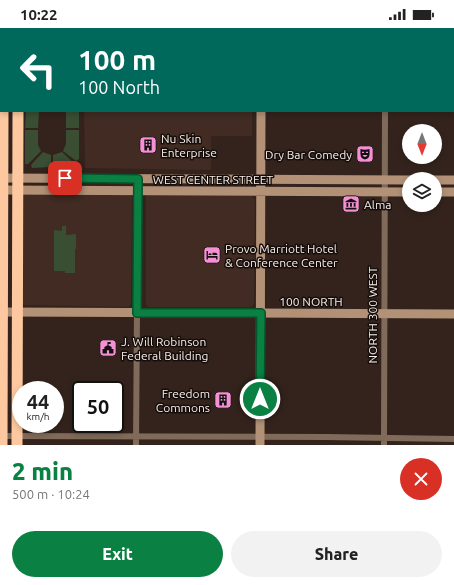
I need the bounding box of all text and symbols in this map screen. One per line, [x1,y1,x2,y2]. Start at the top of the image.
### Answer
text: 10:22 [20,6,58,23]
icon: left [12,44,64,96]
text: 100 m [78,44,156,75]
text: 100 North [78,77,160,97]
north arrow [402,124,442,164]
map controls [402,124,442,212]
place label: Nu Skin Enterprise [161,132,217,159]
building icon: Nu Skin Enterprise [138,135,158,155]
theatre icon: Dry Bar Comedy [355,144,375,164]
place label: Dry Bar Comedy [265,148,352,161]
pin [48,161,82,195]
icon: arrive [54,167,76,189]
button: layers [402,172,442,212]
street label: WEST CENTER STREET [153,173,274,186]
museum icon: Alma [341,194,361,214]
place label: Alma [364,198,391,211]
place label: Provo Marriott Hotel & Conference Center [225,242,338,269]
hotel icon: Provo Marriott Hotel & Conference Center [202,245,222,265]
street label: NORTH 300 WEST [366,266,379,363]
street label: 100 NORTH [279,295,343,308]
place label: J. Will Robinson Federal Building [121,335,208,362]
public building icon: J. Will Robinson Federal Building [98,338,118,358]
position arrow [239,378,281,420]
speed limit sign: 50 [72,381,124,433]
place label: Freedom Commons [156,387,210,414]
text: 44 [27,390,49,413]
building icon: Freedom Commons [213,390,233,410]
text: km/h [26,411,50,422]
text: 2 min [12,458,73,485]
button: close [400,458,442,500]
text: 500 m · 10:24 [12,487,90,501]
button: Exit [12,531,223,577]
button: Share [231,531,442,577]

